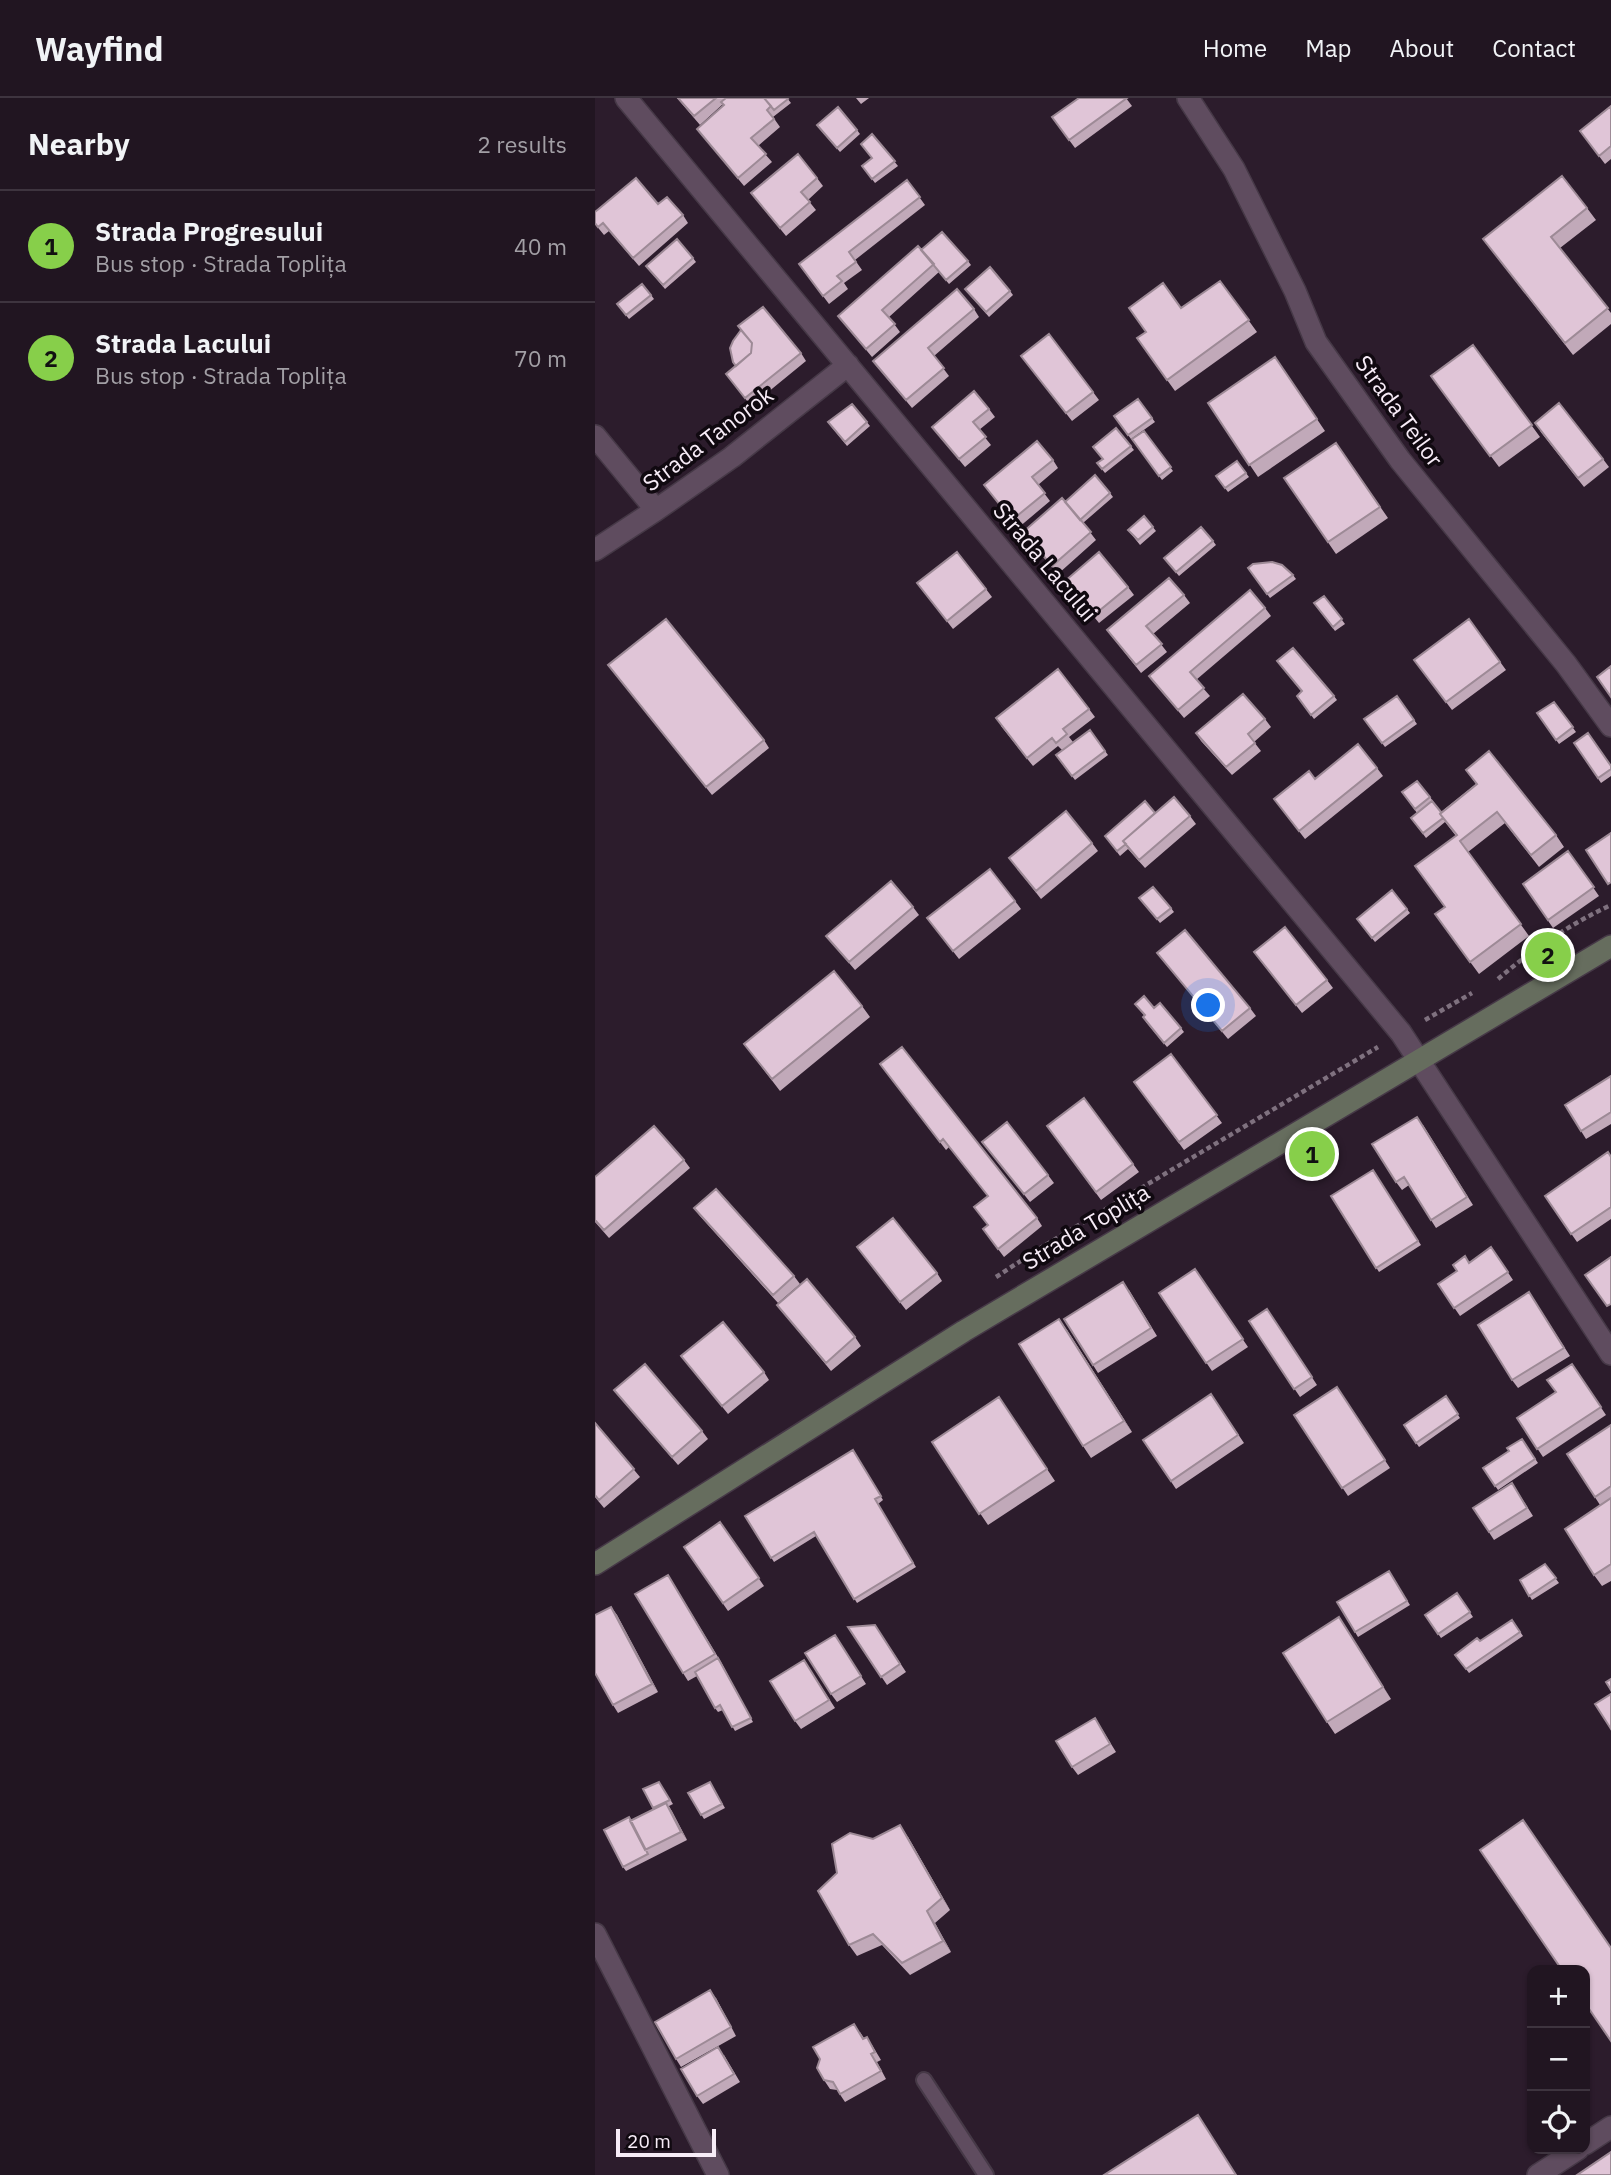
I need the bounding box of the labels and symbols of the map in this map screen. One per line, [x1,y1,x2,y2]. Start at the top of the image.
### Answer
street label: Strada Teilor [1349,349,1451,473]
street label: Strada Tanorok [636,379,779,497]
street label: Strada Lacului [987,496,1104,627]
pin: 2 [1525,929,1571,981]
your location [1191,988,1225,1022]
pin: 1 [1289,1128,1335,1180]
street label: Strada Toplița [1016,1176,1155,1276]
scale bar [616,2126,716,2158]

